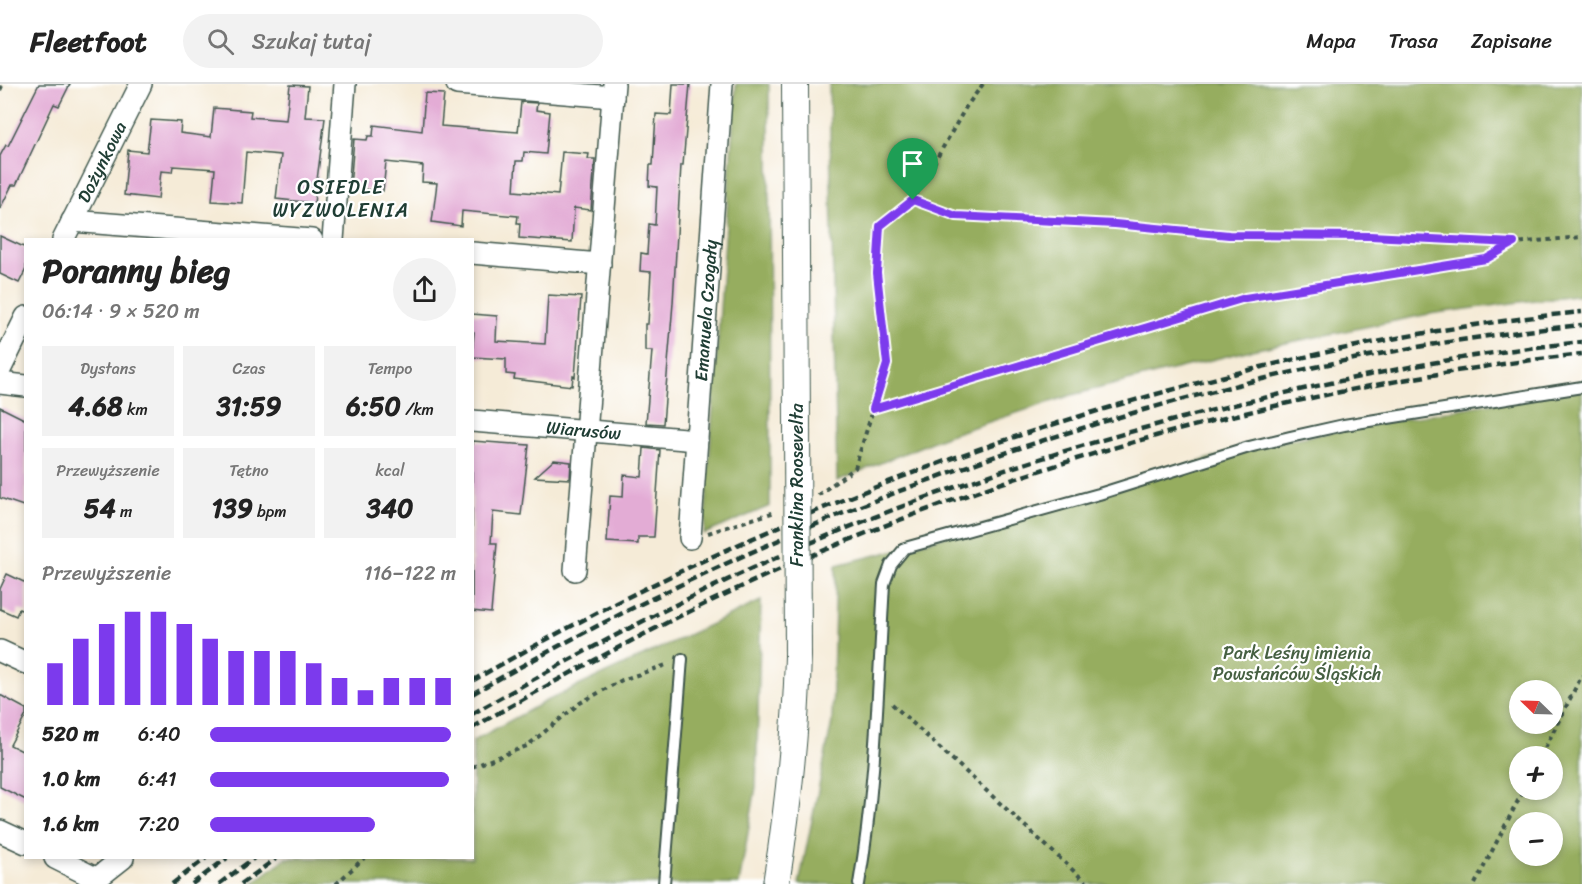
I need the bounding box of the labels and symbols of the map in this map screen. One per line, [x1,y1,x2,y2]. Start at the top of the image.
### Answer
street label: Dożynkowa [68,116,136,209]
pin [887,138,938,200]
district label: OSIEDLE WYZWOLENIA [272,170,410,228]
street label: Emanuela Czogały [685,238,727,383]
street label: Franklina Roosevelta [781,402,813,567]
street label: Wiarusów [545,411,623,450]
park label: Park Leśny imienia Powstańców Śląskich [1213,637,1381,690]
north arrow [1509,680,1563,734]

